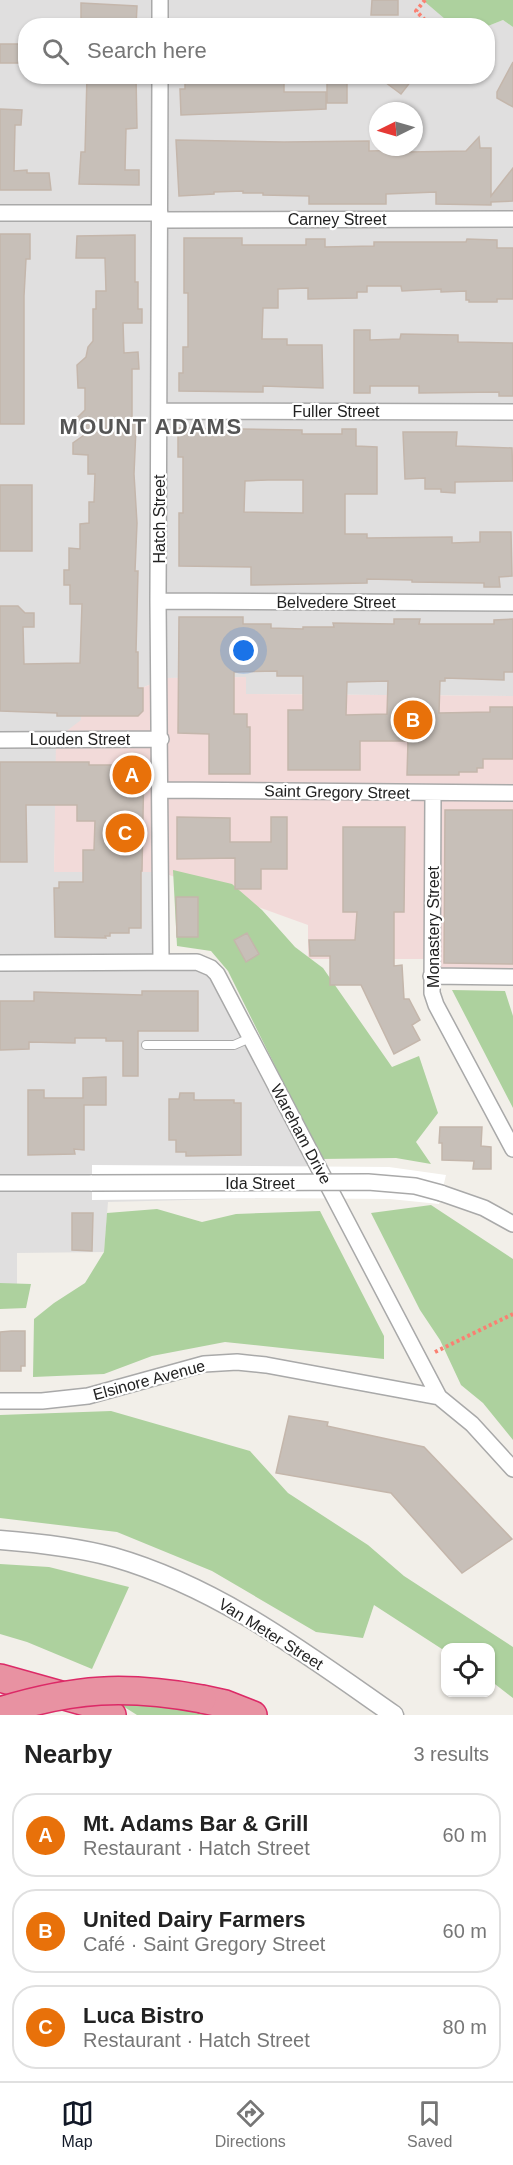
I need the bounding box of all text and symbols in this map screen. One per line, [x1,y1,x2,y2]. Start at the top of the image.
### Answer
search box [18,18,495,84]
icon: search [39,35,72,68]
text: Search here [87,38,207,63]
north arrow [369,102,423,156]
street label: Carney Street [288,211,387,228]
street label: Fuller Street [292,403,380,420]
district label: MOUNT ADAMS [59,414,243,439]
street label: Hatch Street [151,474,168,563]
street label: Belvedere Street [276,594,396,611]
your location [229,636,258,665]
pin: B [394,698,432,742]
street label: Louden Street [30,731,131,748]
pin: A [112,752,152,798]
street label: Saint Gregory Street [264,782,411,802]
pin: C [106,810,144,856]
street label: Monastery Street [425,866,442,988]
street label: Wareham Drive [268,1081,334,1187]
street label: Ida Street [225,1175,295,1192]
street label: Elsinore Avenue [91,1357,207,1403]
street label: Van Meter Street [216,1595,327,1673]
map controls [441,1643,495,1697]
button: locate [441,1643,495,1697]
text: Nearby [24,1739,112,1769]
text: 3 results [413,1743,489,1765]
text: Mt. Adams Bar & Grill [83,1811,308,1836]
text: A [38,1824,53,1846]
text: 60 m [443,1824,487,1846]
text: Restaurant · Hatch Street [83,1837,310,1859]
text: United Dairy Farmers [83,1907,306,1932]
text: B [38,1920,53,1942]
text: 60 m [443,1920,487,1942]
text: Café · Saint Gregory Street [83,1933,325,1955]
text: Luca Bistro [83,2003,204,2028]
text: C [38,2016,53,2038]
text: 80 m [443,2016,487,2038]
text: Restaurant · Hatch Street [83,2029,310,2051]
tab: Map [61,2097,94,2151]
tab: Directions [215,2097,286,2151]
tab: Saved [407,2097,452,2151]

